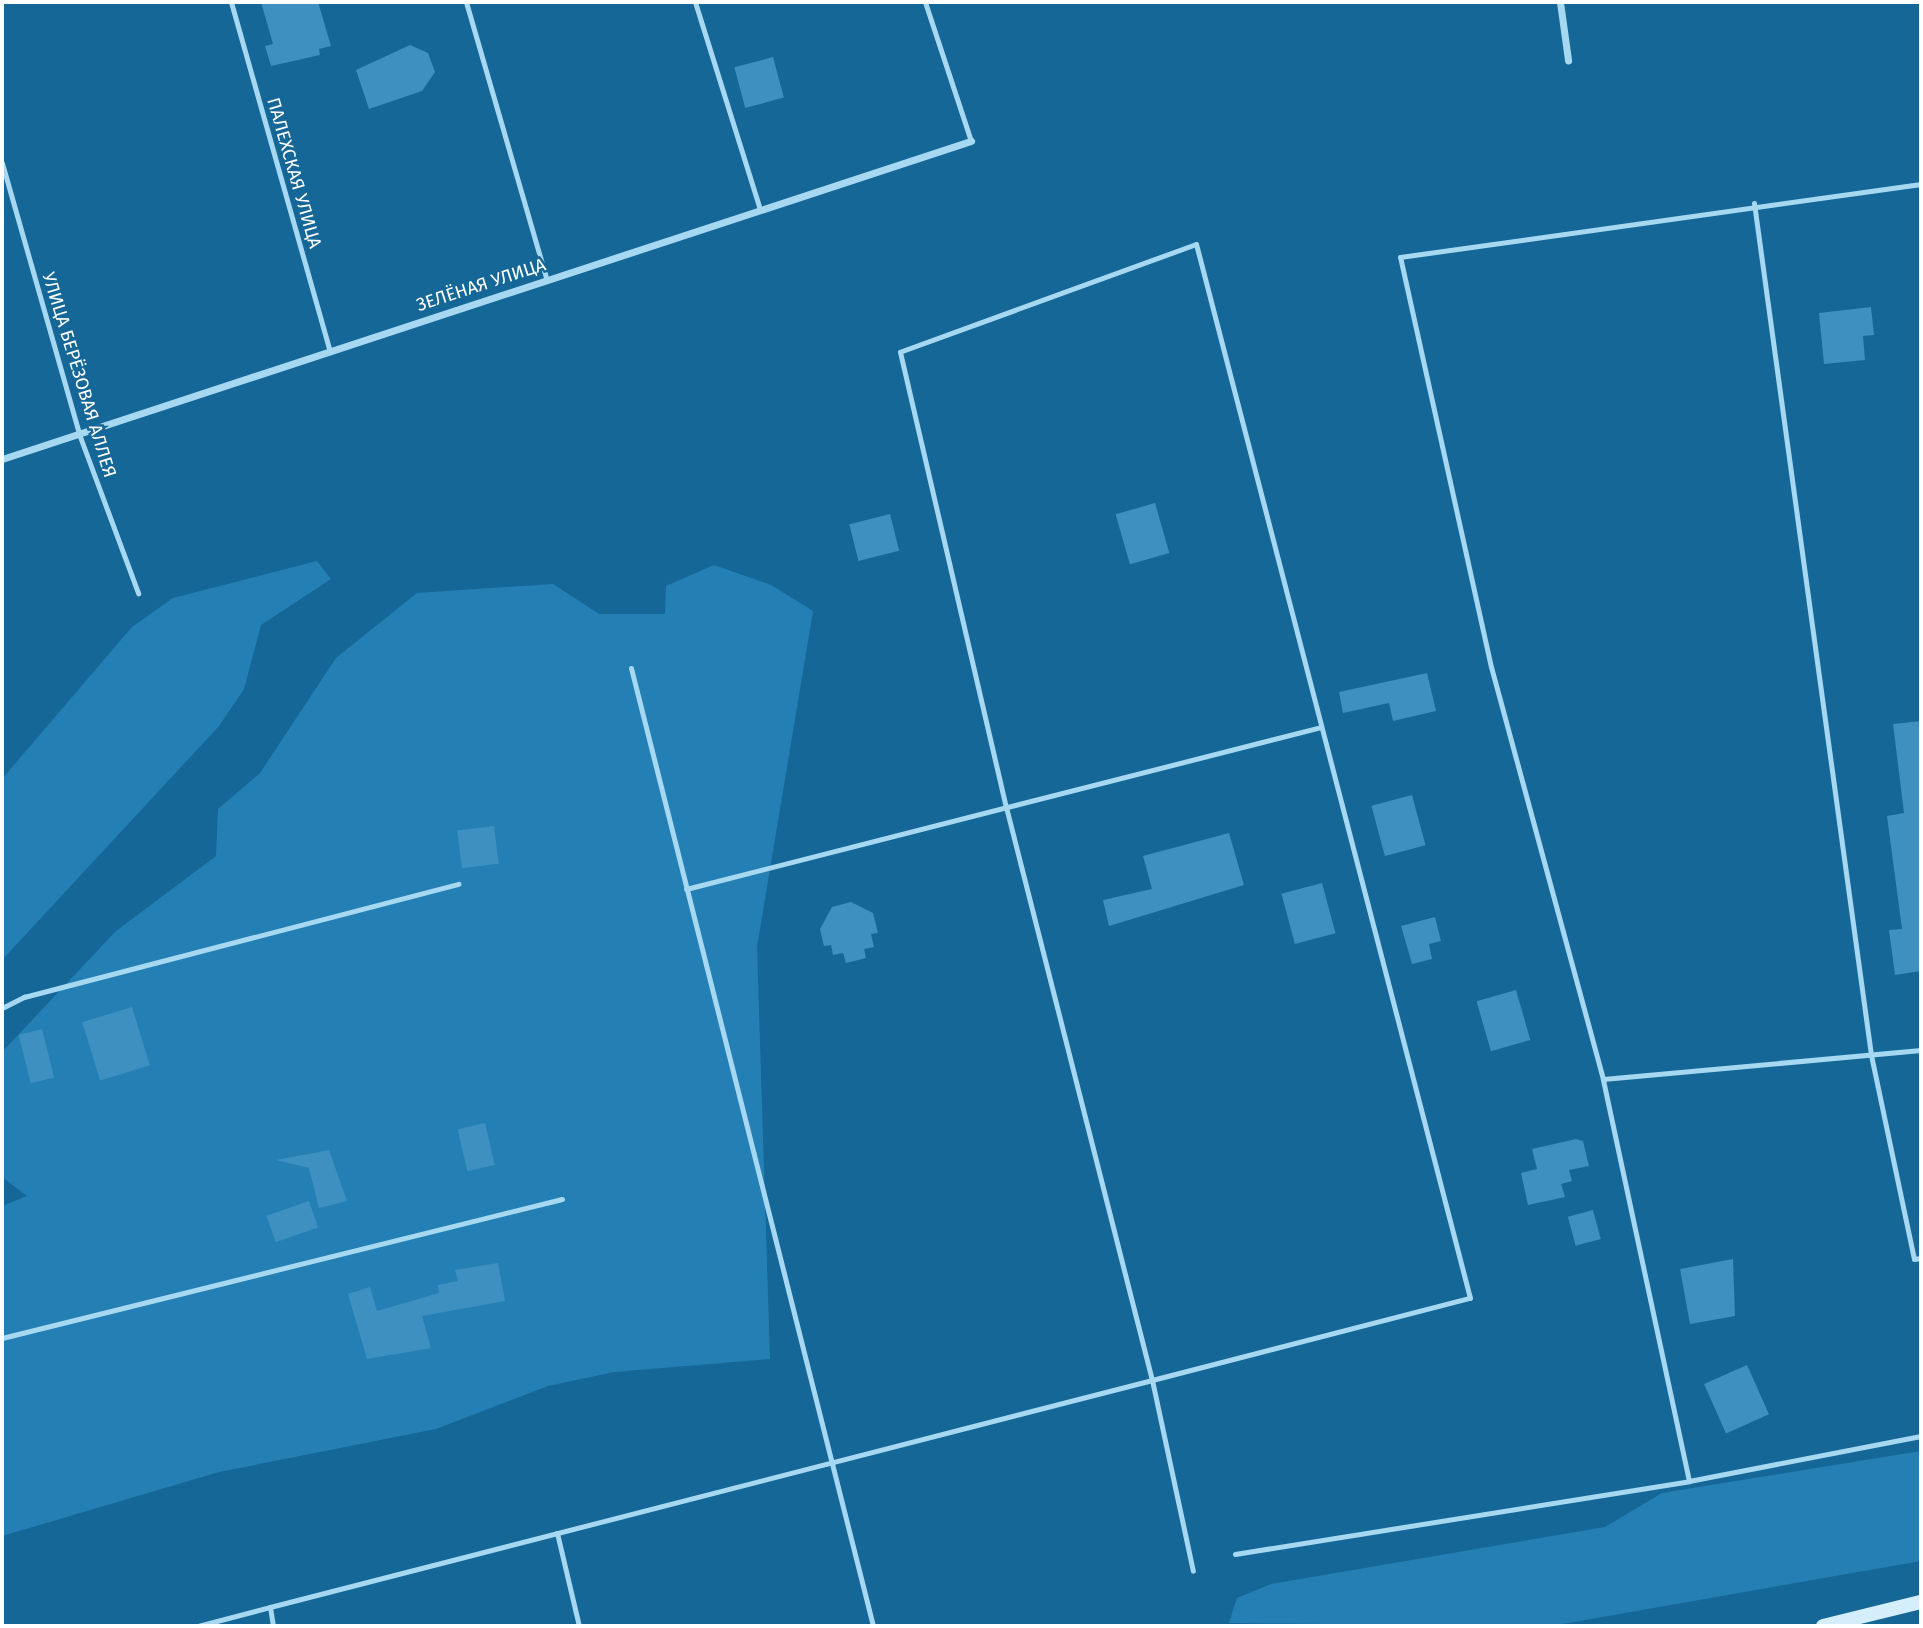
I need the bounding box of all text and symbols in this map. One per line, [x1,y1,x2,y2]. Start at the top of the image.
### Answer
street label: ПАЛЕХСКАЯ УЛИЦА [262,95,326,251]
street label: ЗЕЛЁНАЯ УЛИЦА [414,254,548,316]
street label: УЛИЦА БЕРЁЗОВАЯ АЛЛЕЯ [37,270,121,480]

